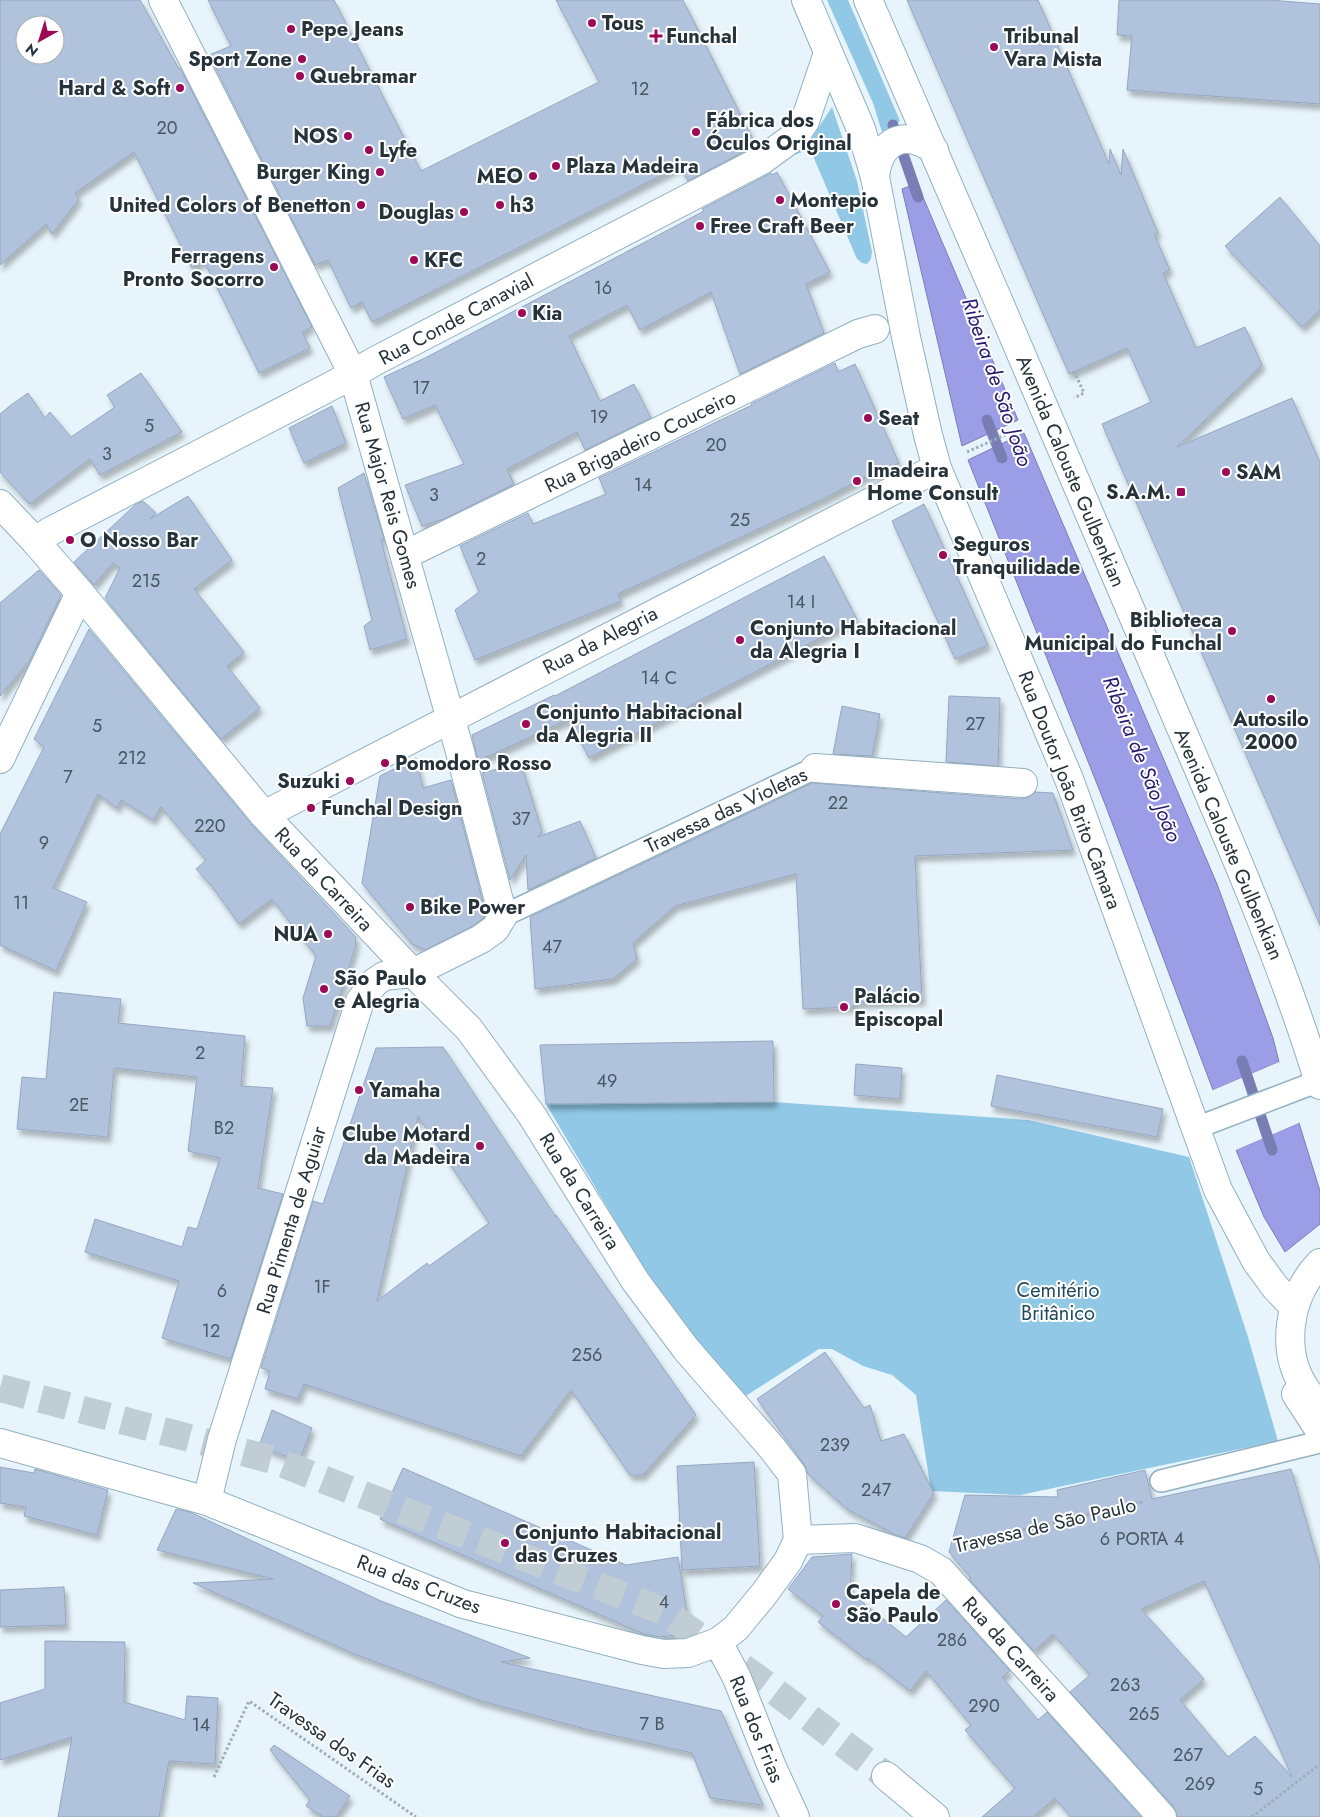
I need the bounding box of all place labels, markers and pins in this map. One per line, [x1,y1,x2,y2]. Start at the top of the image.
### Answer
place label: Tous [602,9,644,38]
place label: Pepe Jeans [301,15,404,44]
marker: Tous [586,17,598,29]
place label: Funchal [666,22,737,51]
place label: Tribunal Vara Mista [1003,22,1102,74]
marker: Pepe Jeans [285,23,297,35]
marker: Funchal [650,30,662,42]
marker: Tribunal Vara Mista [988,41,1000,53]
place label: Sport Zone [188,45,292,74]
marker: Sport Zone [296,53,308,65]
place label: Quebramar [310,62,418,91]
marker: Quebramar [294,70,306,82]
place label: Hard & Soft [58,74,171,103]
marker: Hard & Soft [174,82,186,94]
place label: Fábrica dos Óculos Original [706,106,852,158]
place label: NOS [293,122,338,151]
marker: Fábrica dos Óculos Original [690,126,702,138]
marker: NOS [342,130,354,142]
place label: Lyfe [379,136,417,165]
marker: Lyfe [363,144,375,156]
place label: Plaza Madeira [566,152,699,181]
place label: Burger King [256,158,370,187]
marker: Plaza Madeira [550,160,562,172]
place label: MEO [477,162,523,191]
marker: Burger King [374,166,386,178]
marker: MEO [527,170,539,182]
place label: Montepio [790,186,879,215]
place label: United Colors of Benetton [109,191,351,220]
place label: h3 [510,191,534,220]
marker: Montepio [774,194,786,206]
place label: Douglas [379,198,454,227]
marker: United Colors of Benetton [355,199,367,211]
marker: h3 [494,199,506,211]
marker: Douglas [458,206,470,218]
place label: Free Craft Beer [710,212,855,241]
marker: Free Craft Beer [694,220,706,232]
place label: Ferragens Pronto Socorro [123,242,264,294]
place label: KFC [424,246,463,275]
marker: KFC [408,254,420,266]
marker: Ferragens Pronto Socorro [268,261,280,273]
place label: Kia [532,299,562,328]
marker: Kia [516,307,528,319]
place label: Seat [878,404,920,433]
marker: Seat [862,412,874,424]
place label: Imadeira Home Consult [867,456,999,508]
place label: SAM [1236,458,1281,487]
marker: SAM [1220,466,1232,478]
marker: Imadeira Home Consult [851,475,863,487]
place label: S.A.M. [1106,478,1171,507]
marker: S.A.M. [1175,486,1187,498]
place label: O Nosso Bar [80,526,199,555]
place label: Seguros Tranquilidade [953,530,1080,582]
marker: O Nosso Bar [64,534,76,546]
marker: Seguros Tranquilidade [937,549,949,561]
place label: Biblioteca Municipal do Funchal [1025,606,1222,658]
place label: Conjunto Habitacional da Alegria I [750,614,956,666]
marker: Biblioteca Municipal do Funchal [1226,625,1238,637]
marker: Conjunto Habitacional da Alegria I [734,634,746,646]
marker: Autosilo 2000 [1265,693,1277,705]
place label: Conjunto Habitacional da Alegria II [536,698,742,750]
place label: Autosilo 2000 [1232,705,1309,757]
marker: Conjunto Habitacional da Alegria II [520,718,532,730]
place label: Pomodoro Rosso [395,749,552,778]
marker: Pomodoro Rosso [379,757,391,769]
place label: Suzuki [277,767,340,796]
marker: Suzuki [344,775,356,787]
place label: Funchal Design [321,794,463,823]
marker: Funchal Design [305,802,317,814]
place label: Bike Power [420,893,526,922]
marker: Bike Power [404,901,416,913]
place label: NUA [273,920,318,949]
marker: NUA [322,928,334,940]
place label: São Paulo e Alegria [334,964,427,1016]
place label: Palácio Episcopal [854,982,943,1034]
marker: São Paulo e Alegria [318,983,330,995]
marker: Palácio Episcopal [838,1001,850,1013]
place label: Yamaha [368,1076,440,1105]
marker: Yamaha [353,1084,365,1096]
place label: Clube Motard da Madeira [342,1120,470,1172]
marker: Clube Motard da Madeira [474,1140,486,1152]
place label: Conjunto Habitacional das Cruzes [515,1518,721,1570]
marker: Conjunto Habitacional das Cruzes [499,1537,511,1549]
place label: Capela de São Paulo [846,1578,941,1630]
marker: Capela de São Paulo [830,1598,842,1610]

